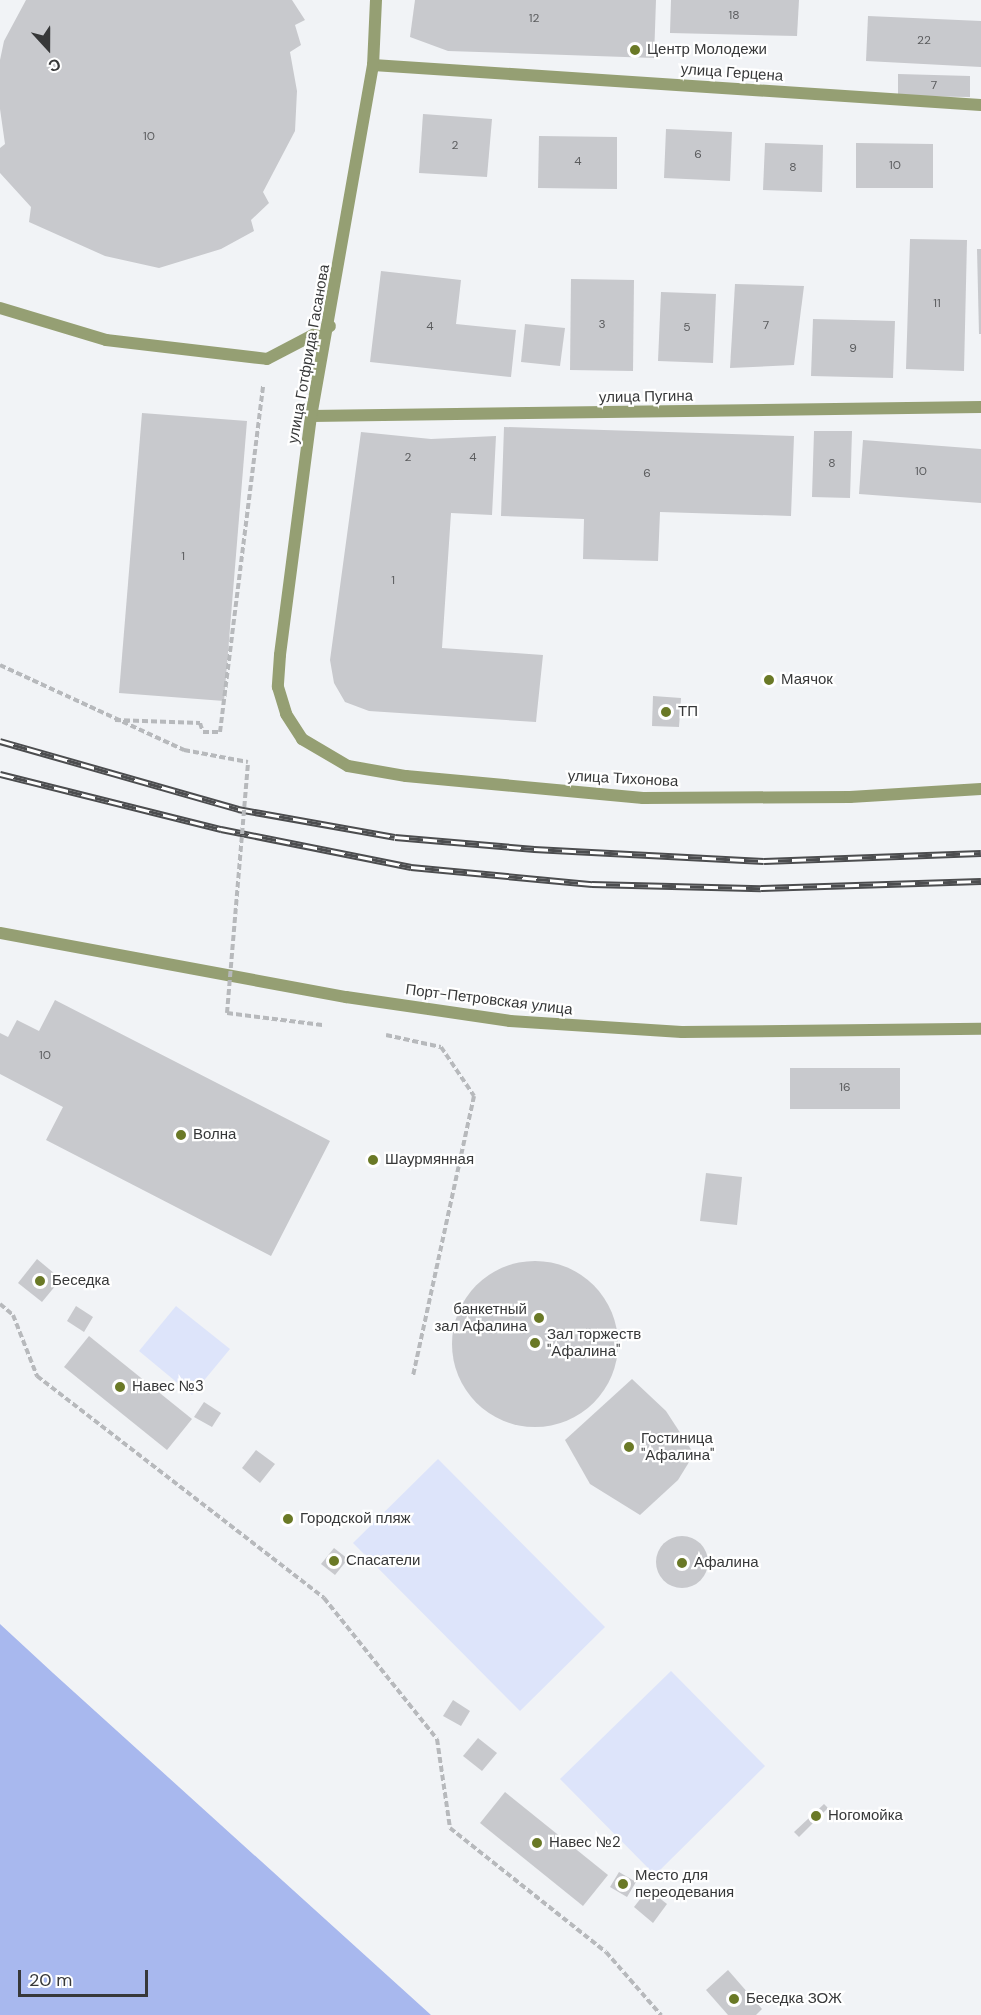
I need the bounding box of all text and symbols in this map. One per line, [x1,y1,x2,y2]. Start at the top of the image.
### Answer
house number: 18 [728,9,740,23]
house number: 12 [529,12,539,26]
north arrow [18,18,78,78]
house number: 22 [917,34,931,48]
place label: Центр Молодежи [647,41,767,59]
marker: Центр Молодежи [628,43,642,57]
text: С [45,53,64,77]
street label: улица Герцена [680,60,784,86]
house number: 7 [931,79,937,93]
house number: 10 [143,130,155,144]
house number: 2 [452,139,458,153]
house number: 6 [694,148,702,162]
house number: 4 [574,155,582,169]
house number: 10 [889,159,901,173]
house number: 8 [789,161,797,175]
street label: улица Готфрида Гасанова [284,263,334,445]
house number: 11 [933,297,941,311]
house number: 3 [598,318,606,332]
house number: 7 [763,319,769,333]
house number: 4 [426,320,434,334]
house number: 5 [683,321,691,335]
house number: 9 [849,342,857,356]
street label: улица Пугина [599,387,693,407]
house number: 2 [405,451,411,465]
house number: 4 [469,451,477,465]
house number: 8 [828,457,836,471]
house number: 10 [915,465,927,479]
house number: 6 [643,467,651,481]
house number: 1 [181,550,185,564]
house number: 1 [391,574,395,588]
place label: Маячок [781,671,833,689]
marker: Маячок [762,673,776,687]
place label: ТП [678,703,698,721]
marker: ТП [659,705,673,719]
street label: улица Тихонова [567,767,679,791]
street label: Порт-Петровская улица [404,981,574,1019]
house number: 10 [39,1049,51,1063]
house number: 16 [839,1081,851,1095]
place label: Волна [193,1126,236,1144]
marker: Волна [174,1128,188,1142]
place label: Шаурмянная [385,1151,474,1169]
marker: Шаурмянная [366,1153,380,1167]
place label: Беседка [52,1272,110,1290]
marker: Беседка [33,1274,47,1288]
place label: банкетный зал Афалина [434,1300,527,1335]
marker: банкетный зал Афалина [532,1311,546,1325]
place label: Зал торжеств "Афалина" [547,1325,641,1360]
marker: Зал торжеств "Афалина" [528,1336,542,1350]
place label: Навес №3 [132,1378,204,1396]
marker: Навес №3 [113,1380,127,1394]
place label: Гостиница "Афалина" [641,1429,714,1464]
marker: Гостиница "Афалина" [622,1440,636,1454]
place label: Городской пляж [300,1510,411,1528]
marker: Городской пляж [281,1512,295,1526]
place label: Спасатели [346,1552,420,1570]
marker: Спасатели [327,1554,341,1568]
place label: Афалина [694,1554,759,1572]
marker: Афалина [675,1556,689,1570]
place label: Ногомойка [828,1807,903,1825]
marker: Ногомойка [809,1809,823,1823]
place label: Навес №2 [549,1834,621,1852]
marker: Навес №2 [530,1836,544,1850]
place label: Место для переодевания [635,1866,734,1901]
marker: Место для переодевания [616,1877,630,1891]
scale bar [21,1958,152,1996]
text: 20 m [29,1968,72,1992]
place label: Беседка ЗОЖ [746,1990,842,2008]
marker: Беседка ЗОЖ [727,1992,741,2006]

